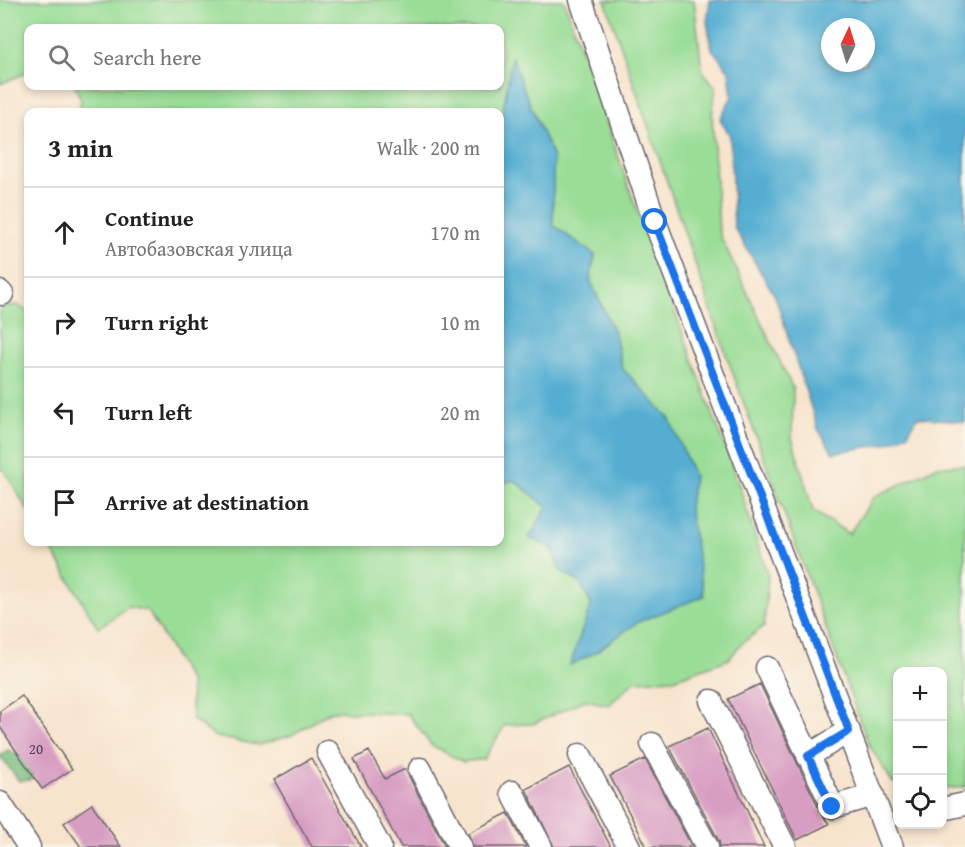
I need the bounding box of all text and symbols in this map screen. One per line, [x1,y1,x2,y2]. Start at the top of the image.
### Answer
north arrow [821,18,875,72]
search box [24,24,504,90]
icon: search [45,41,78,74]
text: Search here [93,41,202,73]
text: 3 min [48,128,113,167]
text: Walk · 200 m [377,133,480,162]
text: Continue [105,202,194,234]
route start [641,208,667,234]
icon: ahead [48,216,81,249]
text: 170 m [430,218,480,247]
text: Автобазовская улица [105,234,293,263]
icon: right [48,306,81,339]
text: Turn right [105,306,208,338]
text: 10 m [440,308,480,337]
icon: left [48,396,81,429]
text: Turn left [105,396,192,428]
text: 20 m [440,398,480,427]
icon: arrive [48,486,81,519]
text: Arrive at destination [105,486,309,518]
map controls [893,667,947,829]
button: + [893,667,947,721]
button: − [893,721,947,775]
house number: 20 [29,738,43,759]
button: locate [893,775,947,829]
route end [818,793,844,819]

